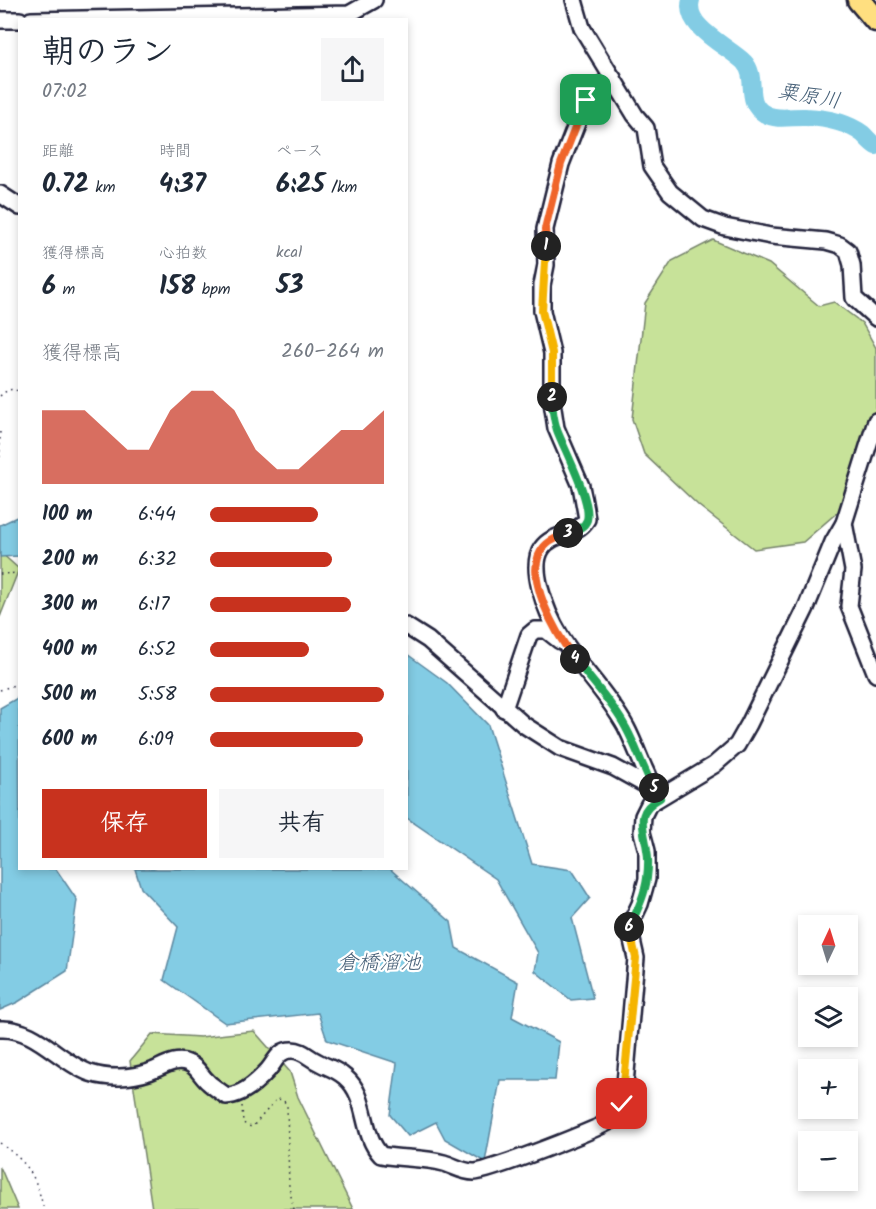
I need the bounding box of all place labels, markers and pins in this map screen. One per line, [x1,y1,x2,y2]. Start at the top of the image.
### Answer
pin [560,74,611,125]
pin: 1 [531,231,561,261]
pin: 2 [537,382,567,412]
pin: 3 [553,518,583,548]
pin: 4 [560,644,590,674]
pin: 5 [639,773,669,803]
pin: 6 [614,912,644,942]
pin [596,1078,647,1129]

